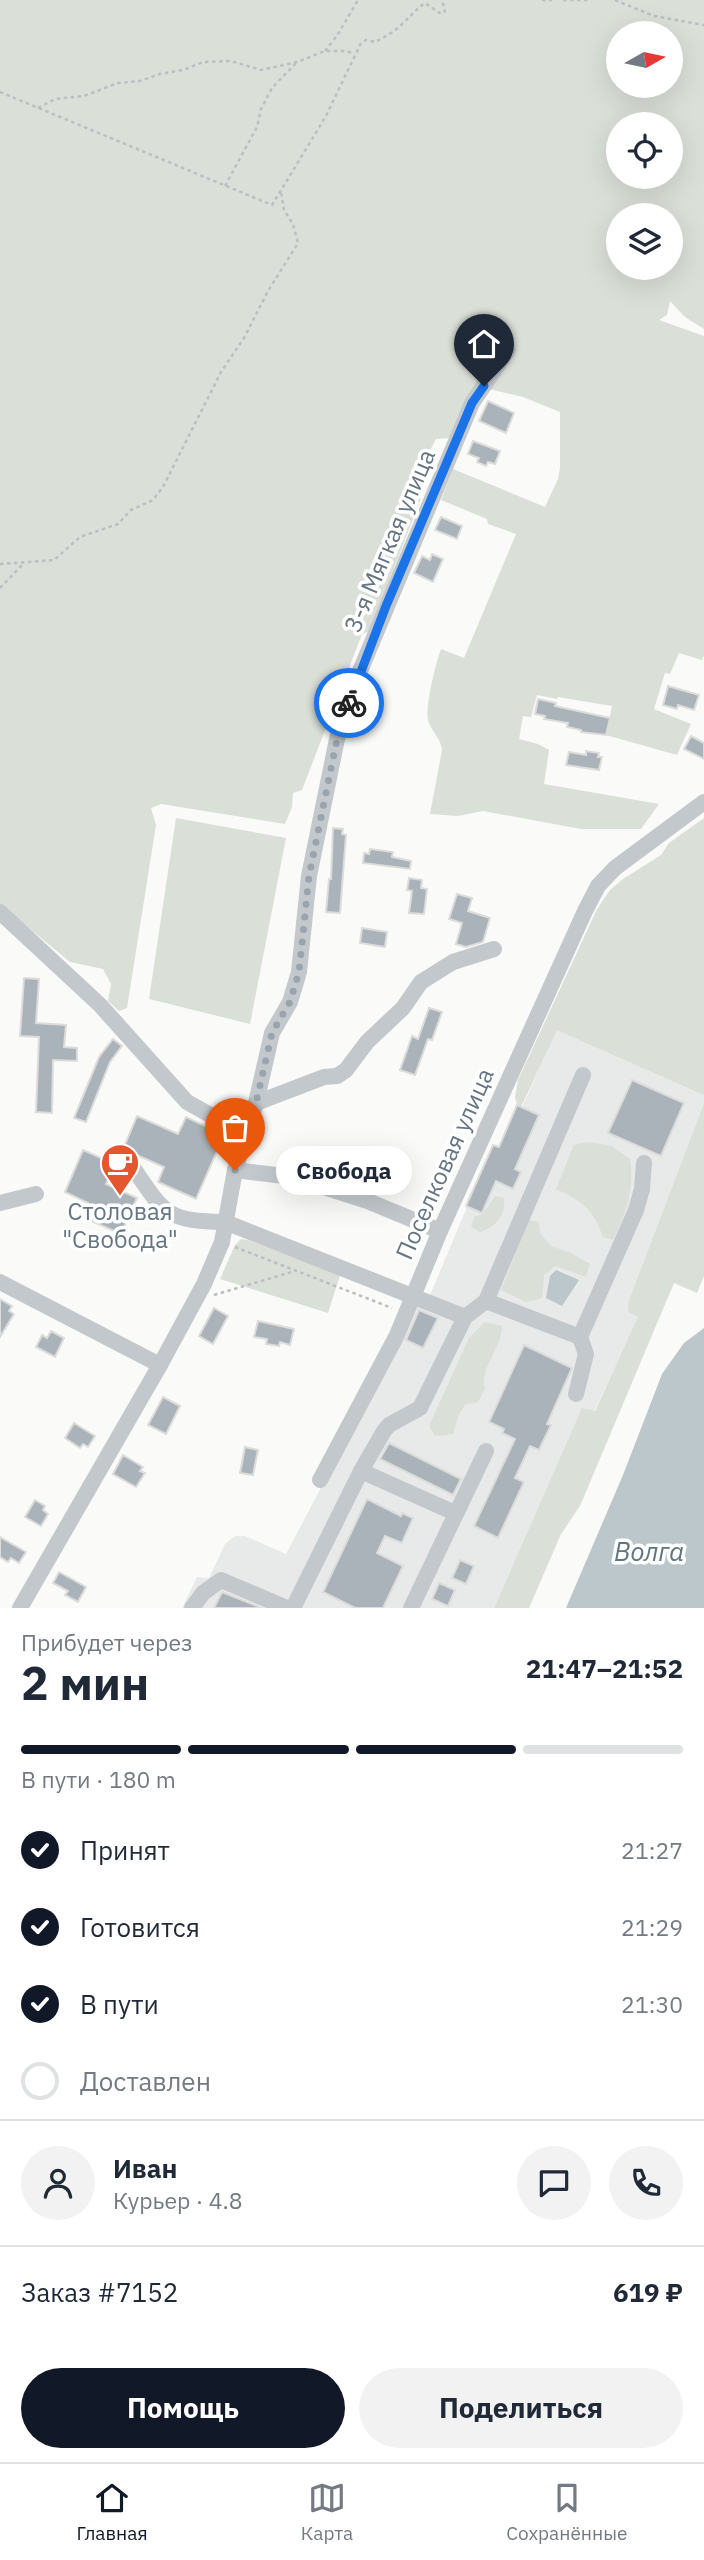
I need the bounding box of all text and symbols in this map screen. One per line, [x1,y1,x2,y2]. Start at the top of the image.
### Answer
north arrow [606,21,682,98]
map controls [606,21,683,280]
button: locate [606,112,683,189]
button: layers [606,203,683,280]
pin [454,314,514,386]
icon: home [465,325,503,363]
street label: 3-я Мягкая улица [336,444,442,637]
courier [314,668,384,738]
icon: bike [330,684,368,722]
street label: Поселковая улица [388,1063,501,1264]
pin [205,1098,265,1170]
icon: bag [216,1109,254,1147]
cafe icon: Столовая "Свобода" [99,1142,141,1197]
callout: Свобода [277,1146,414,1194]
text: Свобода [296,1155,392,1185]
place label: Столовая "Свобода" [62,1195,178,1255]
water label: Волга [614,1534,684,1568]
text: Прибудет через [21,1627,193,1657]
text: 21:47–21:52 [526,1651,683,1685]
text: 2 мин [21,1653,149,1713]
text: В пути · 180 m [21,1764,176,1794]
icon: check [21,1831,59,1869]
text: Принят [80,1833,170,1867]
text: 21:27 [621,1835,683,1865]
icon: check [21,1908,59,1946]
text: Готовится [80,1910,200,1944]
text: 21:29 [621,1912,683,1942]
icon: check [21,1985,59,2023]
text: В пути [80,1987,159,2021]
text: 21:30 [621,1989,683,2019]
text: Доставлен [80,2064,211,2098]
button: person [21,2146,95,2220]
button: chat [517,2146,591,2220]
button: phone [609,2146,683,2220]
text: Иван [113,2151,178,2185]
text: Курьер · 4.8 [113,2185,243,2215]
text: Заказ #7152 [21,2275,178,2309]
text: 619 ₽ [613,2275,683,2309]
button: Помощь [21,2368,345,2448]
button: Поделиться [359,2368,683,2448]
tab: Главная [77,2479,148,2545]
tab: Карта [301,2479,353,2545]
tab: Сохранённые [506,2479,627,2545]

